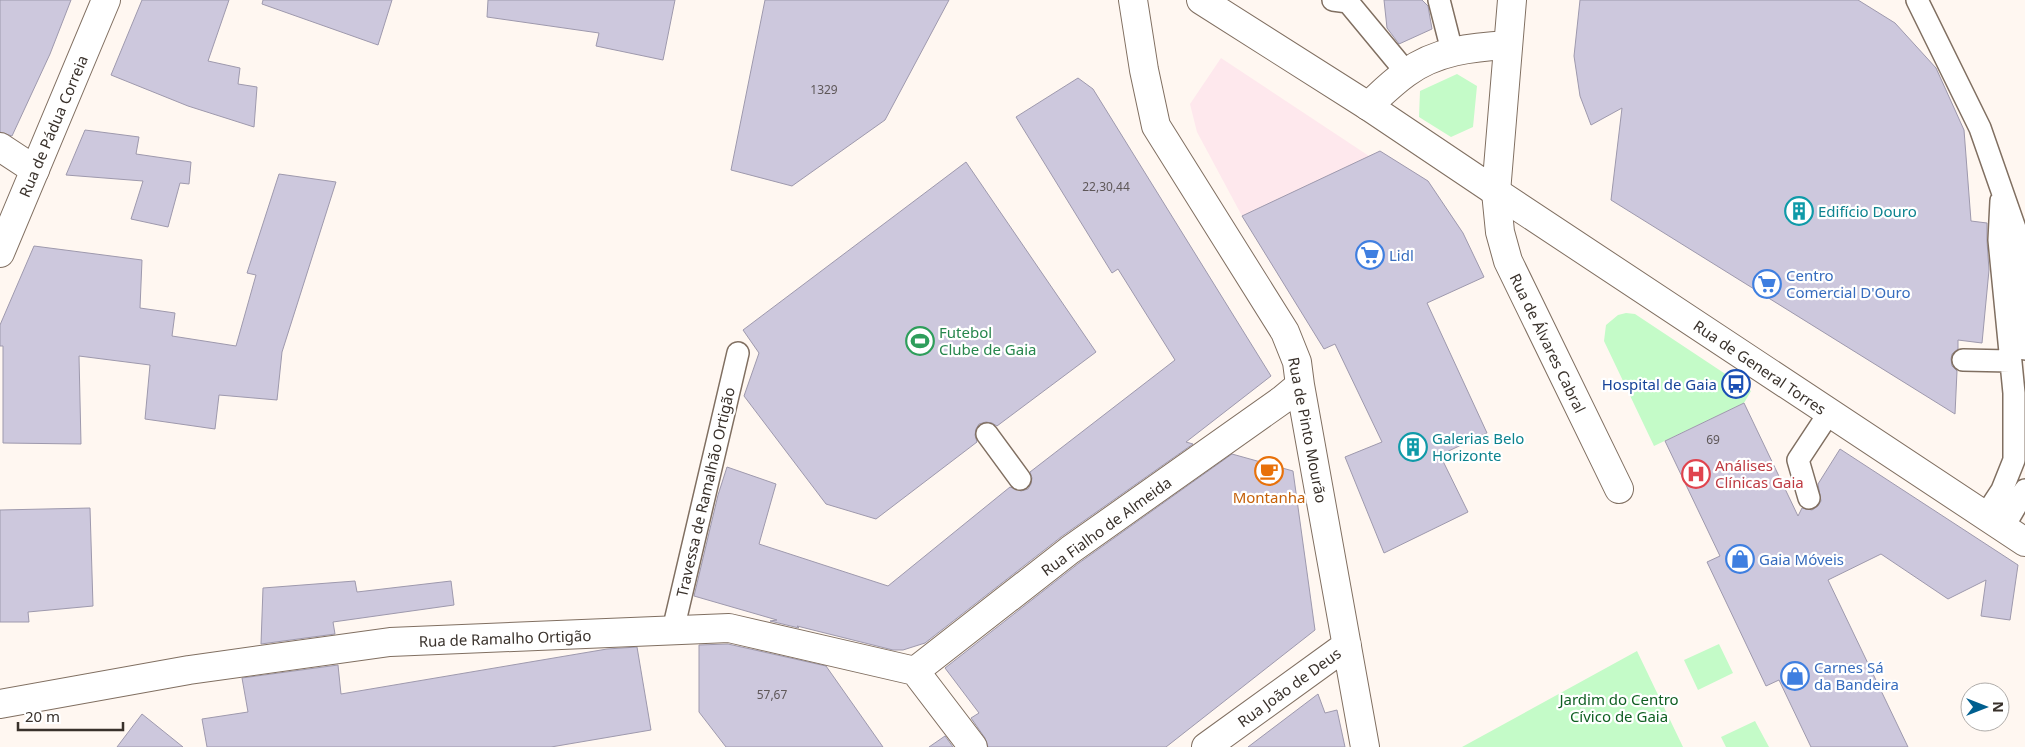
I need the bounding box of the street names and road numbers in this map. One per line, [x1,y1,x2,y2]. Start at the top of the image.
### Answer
street label: Rua de Pádua Correia [14,52,92,200]
street label: Rua de Álvares Cabral [1506,270,1590,416]
street label: Rua de General Torres [1690,315,1830,419]
street label: Rua de Pinto Mourão [1284,355,1332,505]
street label: Travessa de Ramalhão Ortigão [671,385,739,599]
street label: Rua Fialho de Almeida [1037,472,1175,580]
street label: Rua de Ramalho Ortigão [418,625,592,651]
street label: Rua João de Deus [1233,643,1345,731]

